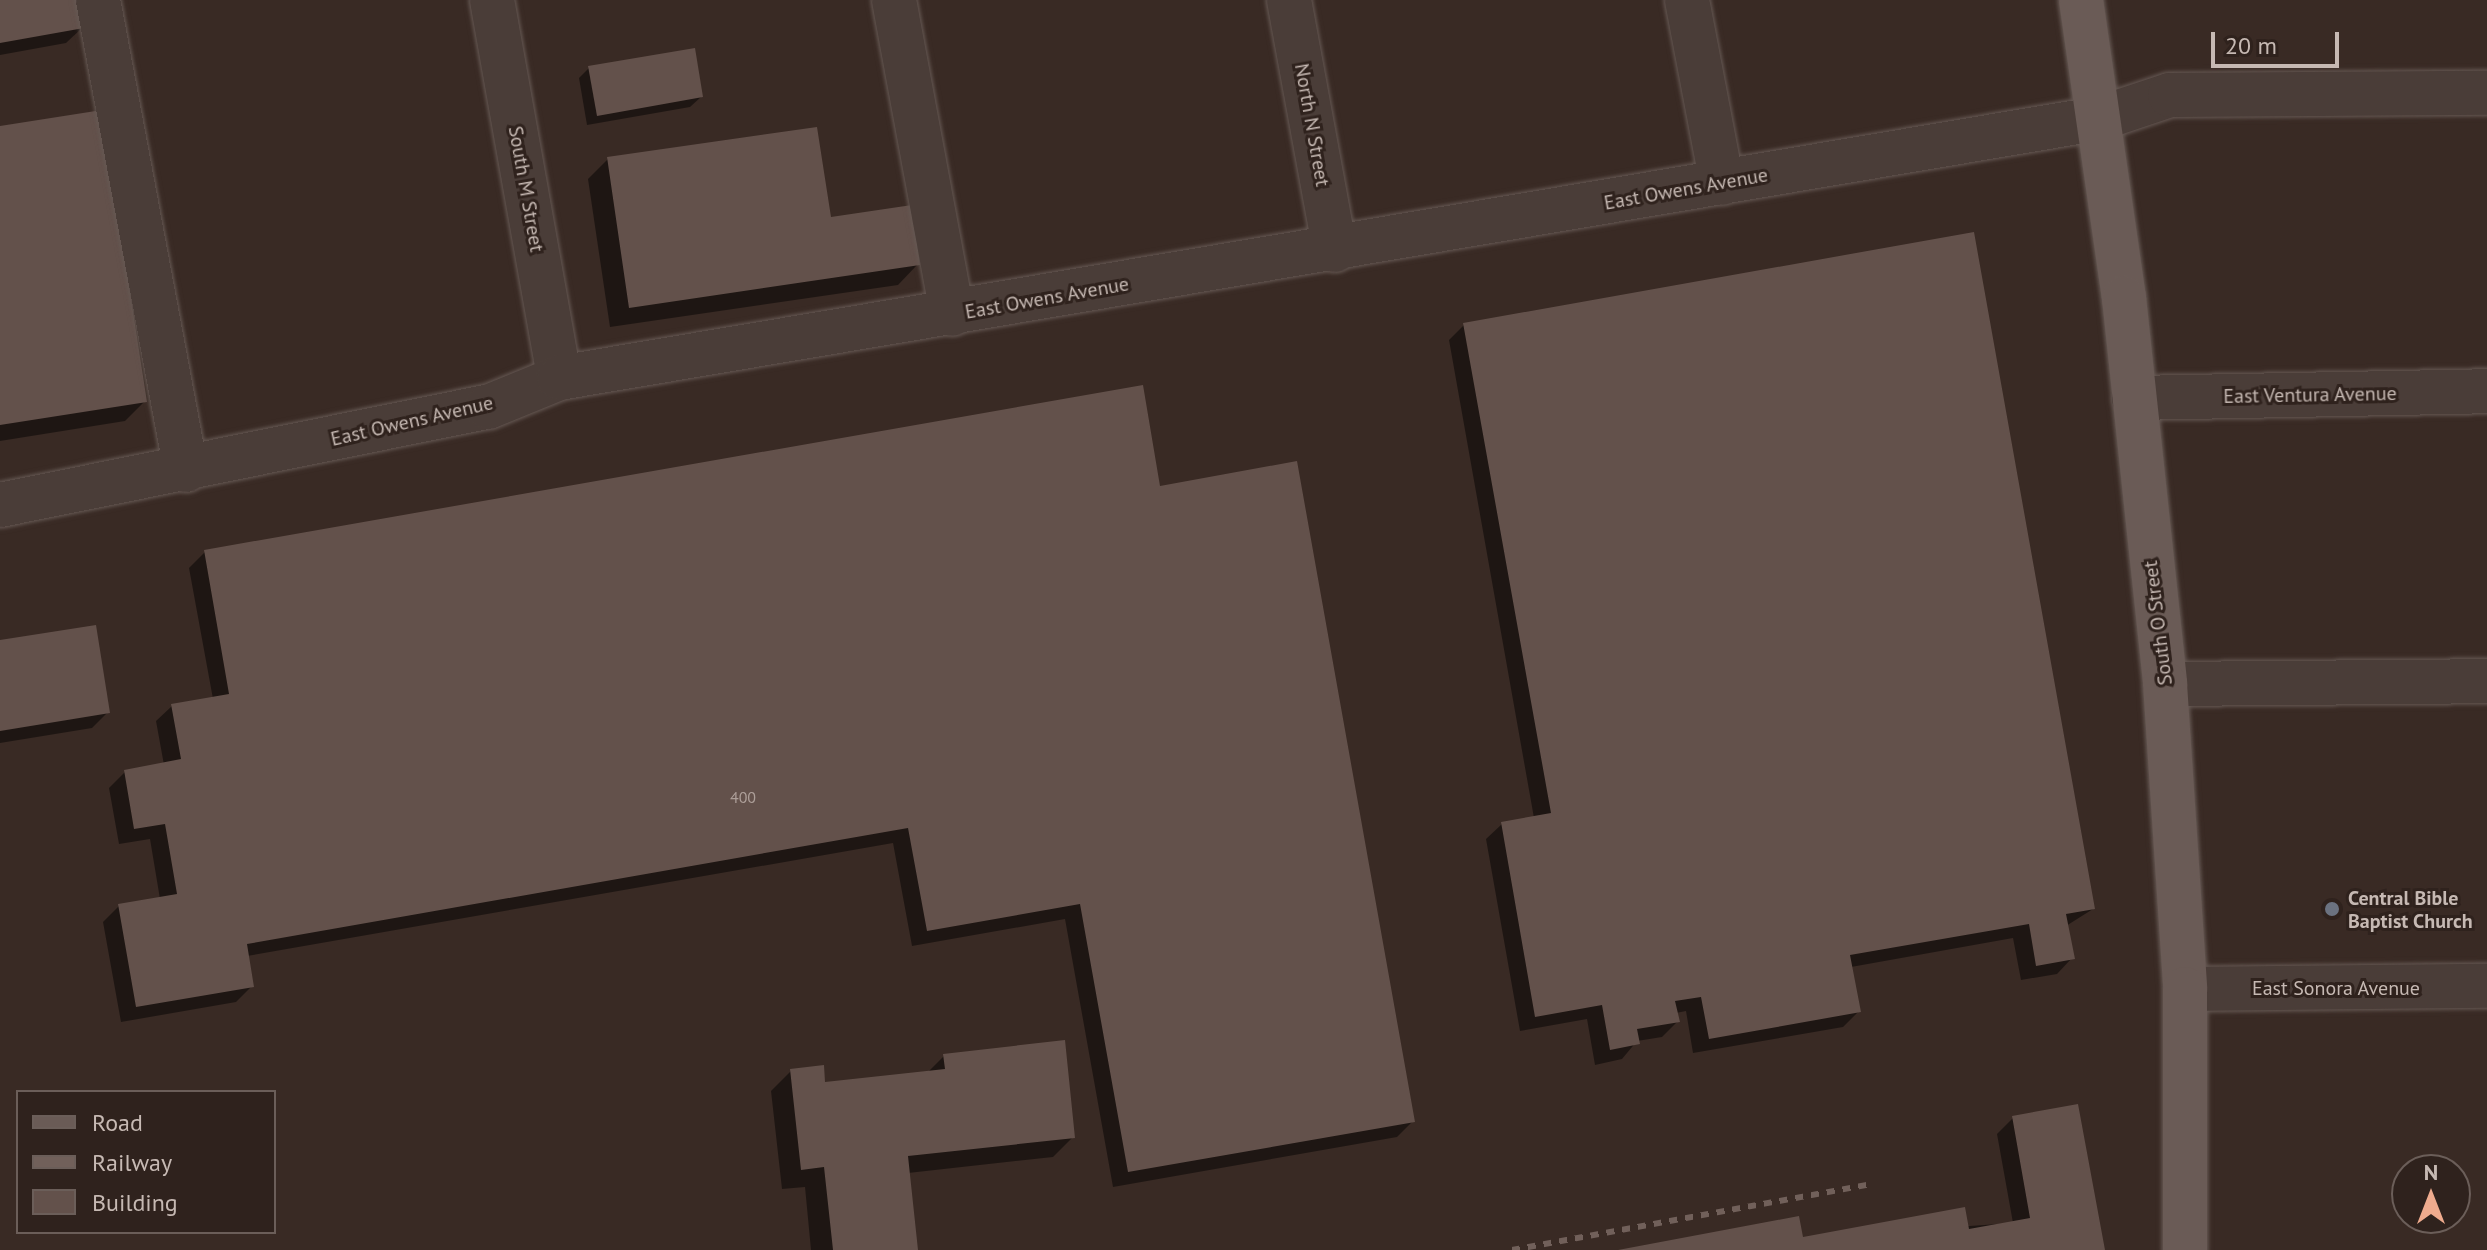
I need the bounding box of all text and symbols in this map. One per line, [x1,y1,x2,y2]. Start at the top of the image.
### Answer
scale bar [2215,16,2343,66]
text: 20 m [2225,30,2277,61]
street label: North N Street [1289,62,1335,188]
street label: South M Street [503,124,549,254]
street label: East Owens Avenue [1602,163,1770,215]
street label: East Owens Avenue [963,272,1131,324]
street label: East Ventura Avenue [2223,381,2397,409]
street label: East Owens Avenue [328,391,496,451]
street label: South O Street [2138,559,2178,687]
house number: 400 [730,787,756,807]
place label: Central Bible Baptist Church [2348,886,2473,933]
marker: Central Bible Baptist Church [2323,900,2341,918]
street label: East Sonora Avenue [2252,976,2420,1000]
legend [16,1090,276,1234]
text: Road [92,1107,143,1138]
text: Railway [92,1147,172,1178]
north arrow [2391,1154,2471,1234]
text: N [2424,1158,2438,1186]
text: Building [92,1187,178,1218]

